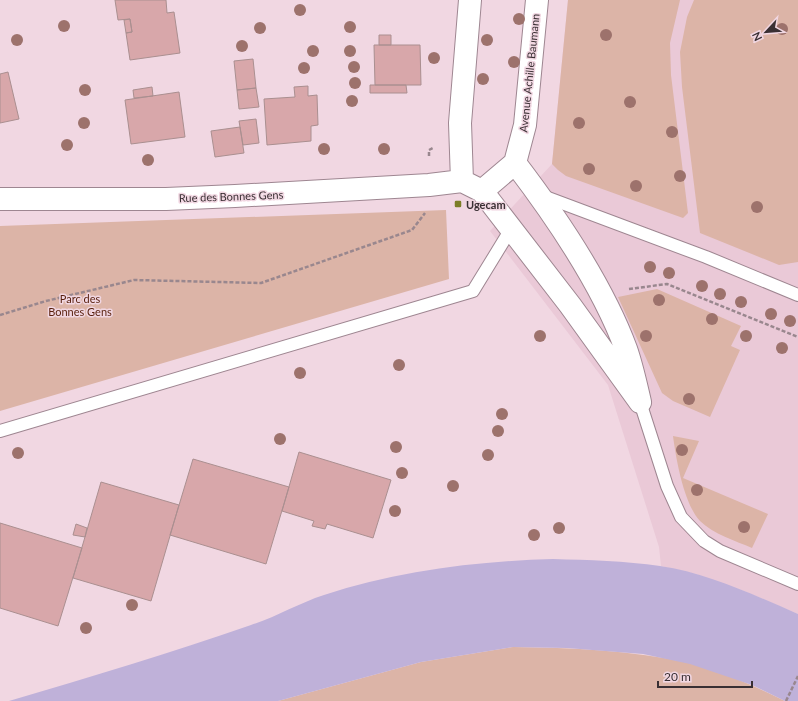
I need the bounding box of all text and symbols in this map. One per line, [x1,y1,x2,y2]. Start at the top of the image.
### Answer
north arrow [746,12,786,52]
street label: Avenue Achille Baumann [516,13,542,133]
text: N [749,30,764,43]
street label: Rue des Bonnes Gens [179,188,284,204]
place label: Ugecam [466,198,506,211]
marker: Ugecam [453,199,463,209]
park label: Parc des Bonnes Gens [48,292,112,318]
scale bar [658,663,752,689]
text: 20 m [664,669,691,684]

